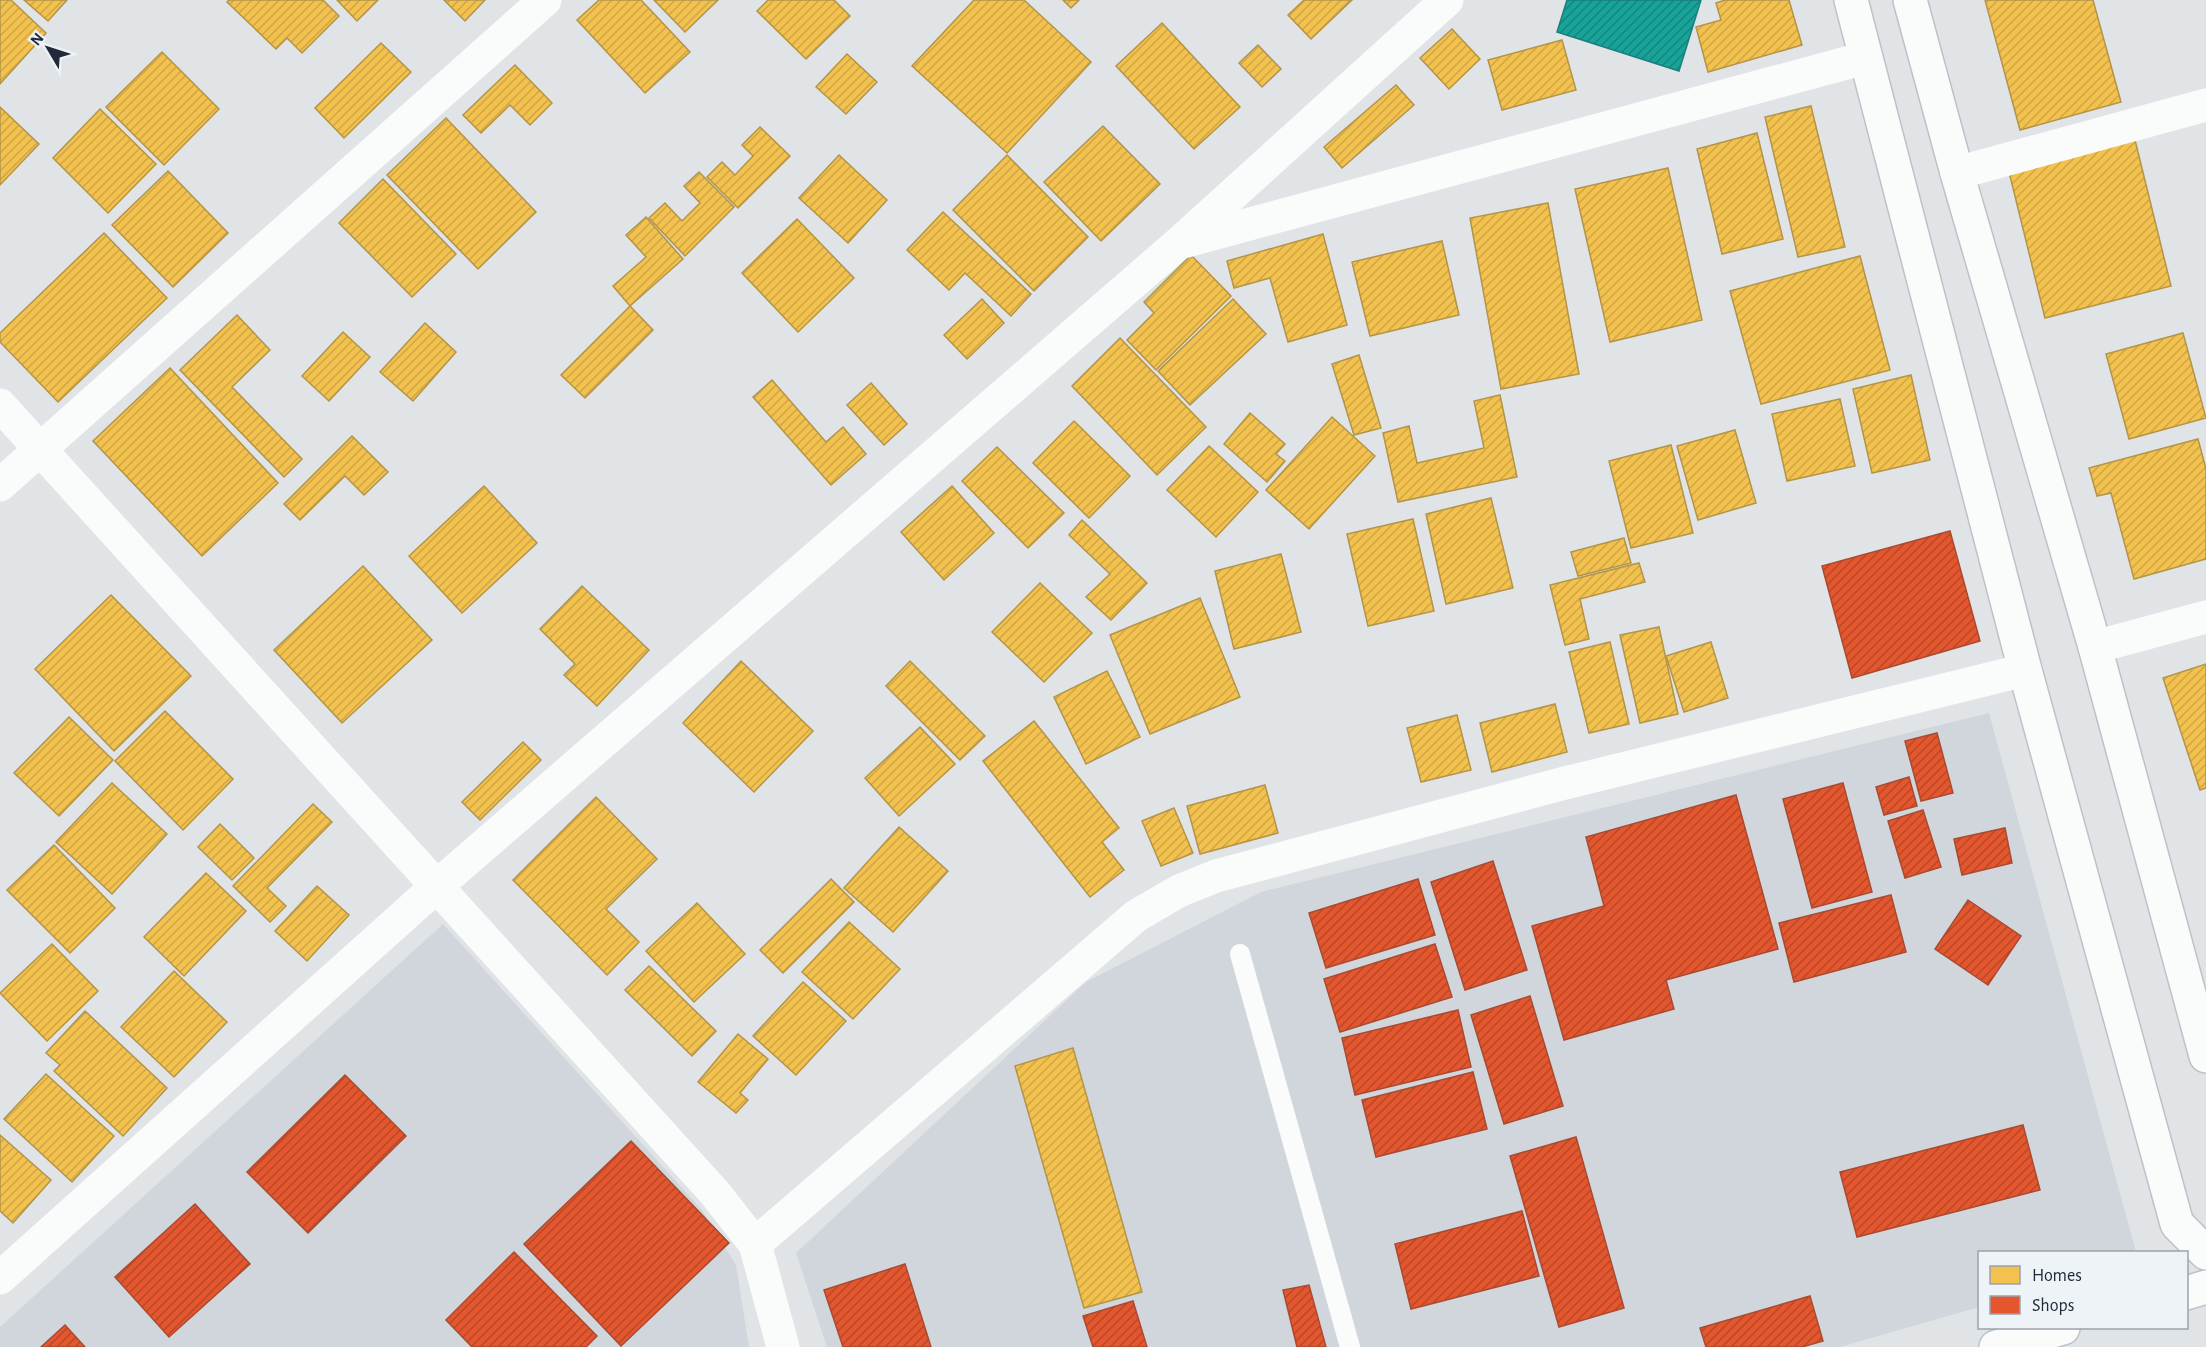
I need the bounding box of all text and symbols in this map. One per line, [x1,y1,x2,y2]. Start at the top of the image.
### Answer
north arrow [18,18,78,78]
text: N [27,30,47,49]
legend [1978,1251,2188,1329]
text: Homes [2032,1267,2082,1285]
text: Shops [2032,1297,2074,1315]

